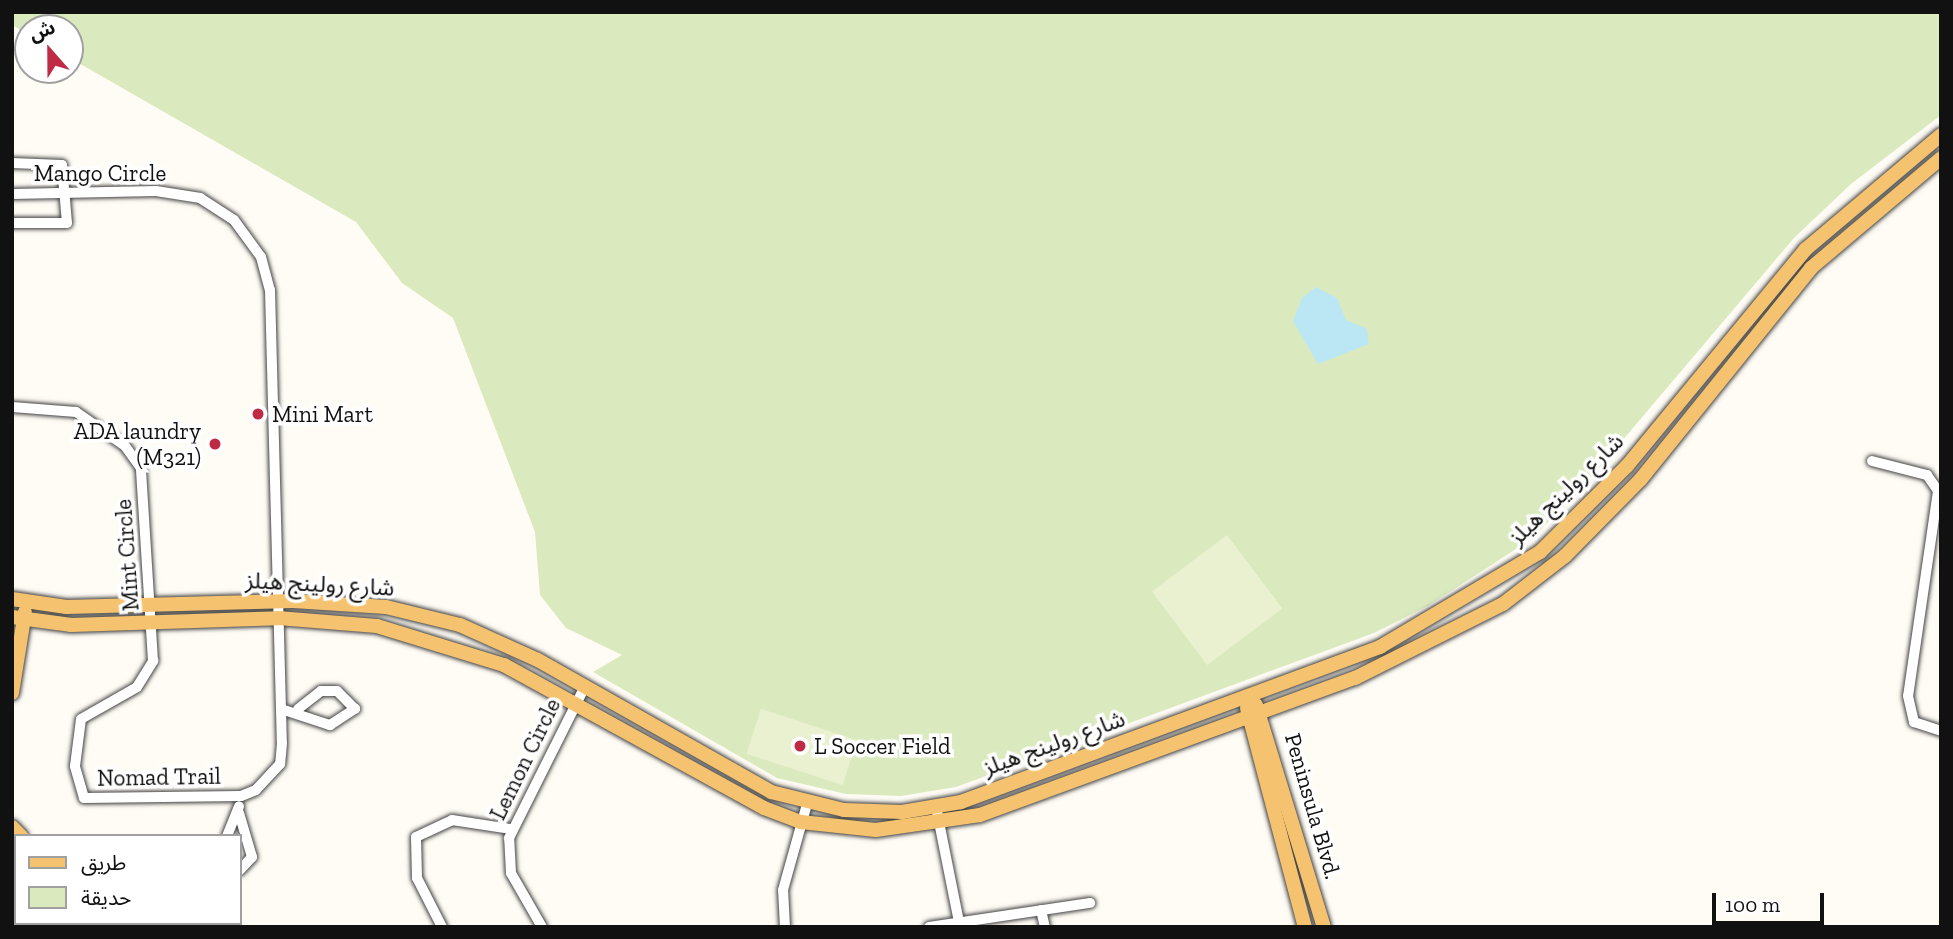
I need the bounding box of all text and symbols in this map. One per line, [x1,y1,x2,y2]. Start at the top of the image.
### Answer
north arrow [14,14,84,84]
text: ش [26,15,58,46]
street label: Mango Circle [34,159,166,187]
place label: Mini Mart [272,400,373,428]
marker: Mini Mart [250,406,266,422]
place label: ADA laundry (M321) [73,417,201,471]
street label: شارع رولينج هيلز [1503,427,1629,551]
marker: ADA laundry (M321) [207,436,223,452]
street label: Mint Circle [109,498,145,612]
street label: شارع رولينج هيلز [245,566,395,602]
street label: Lemon Circle [484,694,566,824]
street label: شارع رولينج هيلز [979,705,1129,781]
street label: Peninsula Blvd. [1279,730,1347,882]
place label: L Soccer Field [814,732,952,760]
marker: L Soccer Field [792,738,808,754]
street label: Nomad Trail [97,762,221,792]
legend [14,834,242,925]
text: طريق [81,850,126,875]
scale bar [1715,880,1827,924]
text: حديقة [81,885,131,910]
text: 100 m [1725,892,1780,917]

